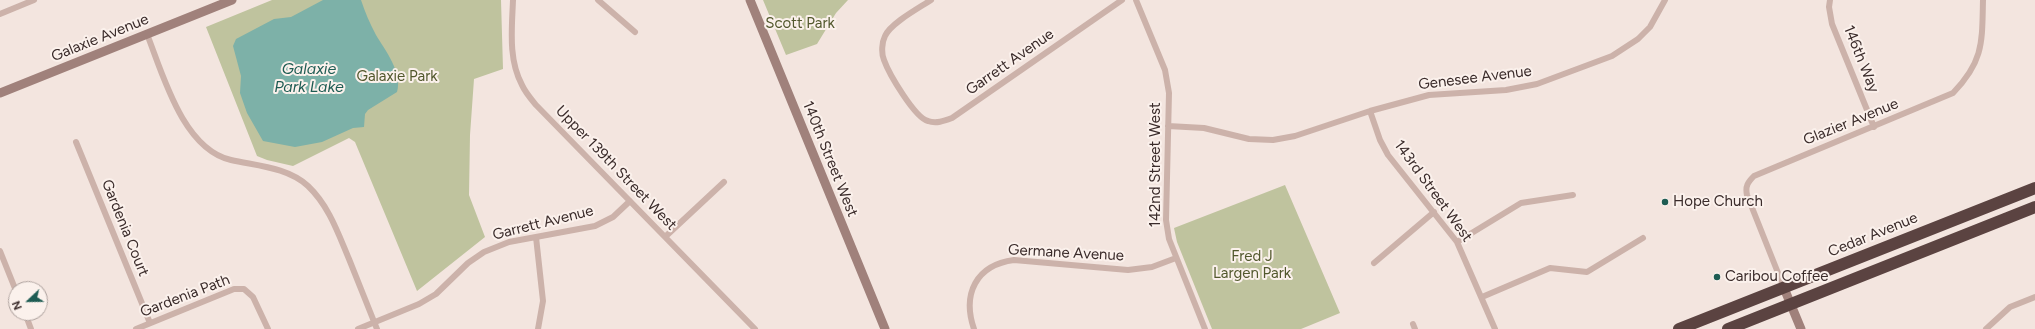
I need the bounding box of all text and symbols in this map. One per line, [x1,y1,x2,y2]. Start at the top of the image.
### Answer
street label: Galaxie Avenue [49,10,151,66]
park label: Scott Park [765,15,835,33]
street label: 146th Way [1839,23,1883,95]
street label: Garrett Avenue [963,25,1057,99]
water label: Galaxie Park Lake [274,59,344,97]
street label: Genesee Avenue [1417,62,1533,94]
park label: Galaxie Park [356,68,438,86]
street label: Glazier Avenue [1801,95,1901,149]
street label: 140th Street West [799,99,861,219]
street label: Upper 139th Street West [552,102,680,234]
street label: 142nd Street West [1147,102,1165,228]
street label: 143rd Street West [1390,137,1476,245]
street label: Gardenia Court [97,177,153,279]
place label: Hope Church [1673,193,1763,211]
marker: Hope Church [1660,197,1670,207]
street label: Garrett Avenue [491,202,595,244]
street label: Cedar Avenue [1826,209,1920,261]
street label: Germane Avenue [1008,241,1124,265]
park label: Fred J Largen Park [1213,248,1291,283]
place label: Caribou Coffee [1725,268,1828,286]
street label: Gardenia Path [138,271,232,321]
marker: Caribou Coffee [1712,272,1722,282]
north arrow [8,281,48,321]
text: N [10,299,25,312]

